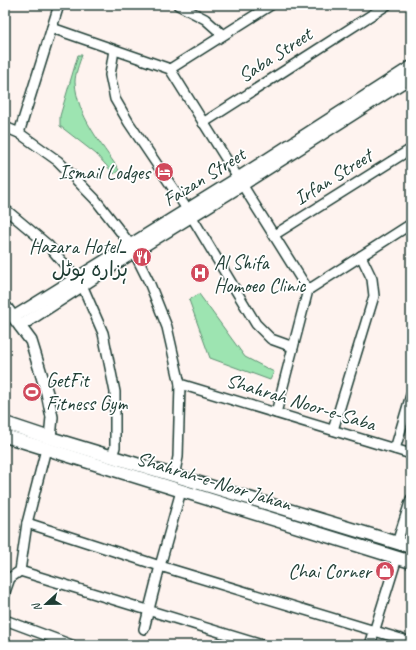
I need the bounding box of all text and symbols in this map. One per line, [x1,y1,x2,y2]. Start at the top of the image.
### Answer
street label: Saba Street [233,21,319,88]
street label: Faizan Street [158,141,252,212]
street label: Irfan Street [289,142,379,211]
place label: Ismail Lodges [59,160,152,185]
hotel icon: Ismail Lodges [153,161,175,183]
place label: Hazara Hotel۔ ہزارہ ہوٹل [29,234,128,283]
restaurant icon: Hazara Hotel۔ ہزارہ ہوٹل [131,246,153,268]
place label: Al Shifa Homoeo Clinic [214,250,306,298]
hospital icon: Al Shifa Homoeo Clinic [189,262,211,284]
street label: Shahrah Noor-e-Saba [224,367,380,437]
place label: GetFit Fitness Gym [46,368,128,416]
sports icon: GetFit Fitness Gym [21,381,43,403]
street label: Shahrah-e-Noor Jahan [134,446,295,517]
place label: Chai Corner [288,559,373,584]
shop icon: Chai Corner [374,560,396,582]
north arrow [26,584,66,624]
text: N [28,600,44,614]

